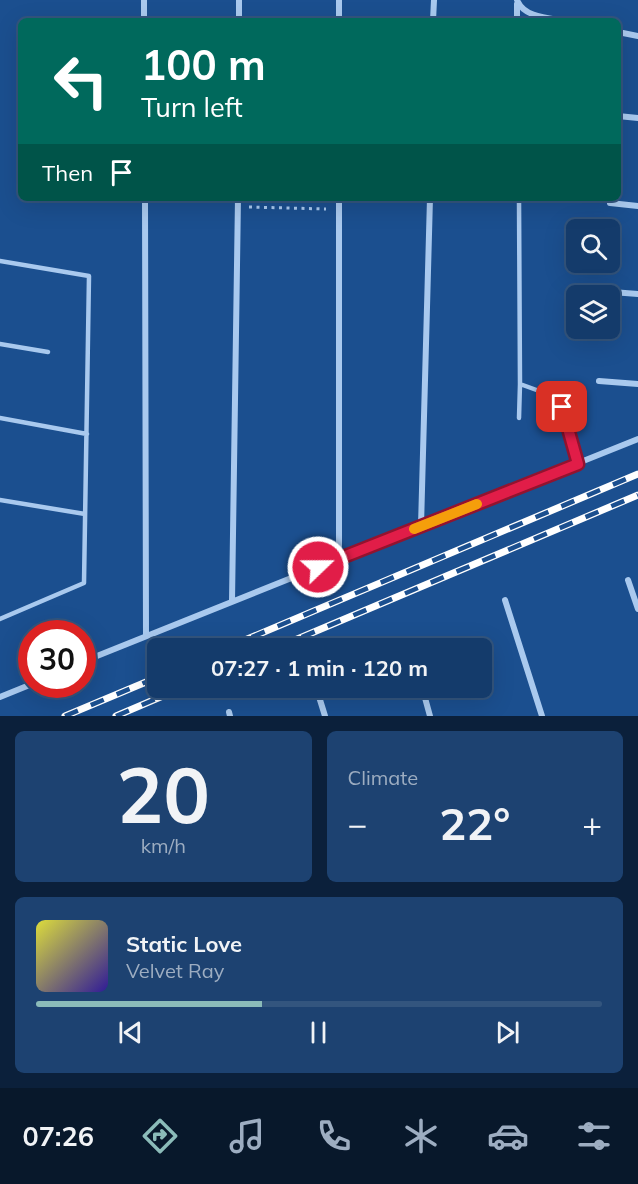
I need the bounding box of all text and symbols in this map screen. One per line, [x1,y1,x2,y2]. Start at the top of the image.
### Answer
text: 100 m [141,38,266,91]
icon: left [42,42,120,120]
text: Turn left [141,90,243,124]
icon: arrive [105,156,138,189]
text: Then [42,159,93,187]
map controls [566,219,620,339]
button: search [566,219,620,273]
button: layers [566,285,620,339]
pin [536,381,587,432]
icon: arrive [545,390,578,423]
position arrow [286,535,350,599]
speed limit sign: 30 [18,620,96,698]
text: 07:27 · 1 min · 120 m [211,654,428,682]
text: 20 [116,745,210,843]
text: Climate [348,765,418,790]
text: 22° [439,795,510,851]
text: − [348,803,367,844]
text: + [582,803,602,844]
text: km/h [141,833,186,858]
text: Static Love [126,930,242,958]
text: Velvet Ray [126,958,224,983]
icon: previous [114,1016,147,1049]
icon: pause [302,1016,335,1049]
icon: next [491,1016,524,1049]
icon: directions [139,1115,181,1157]
icon: music [226,1115,268,1157]
icon: phone [313,1115,355,1157]
icon: climate [400,1115,442,1157]
icon: car [487,1115,529,1157]
icon: filters [573,1115,615,1157]
text: 07:26 [22,1119,94,1153]

